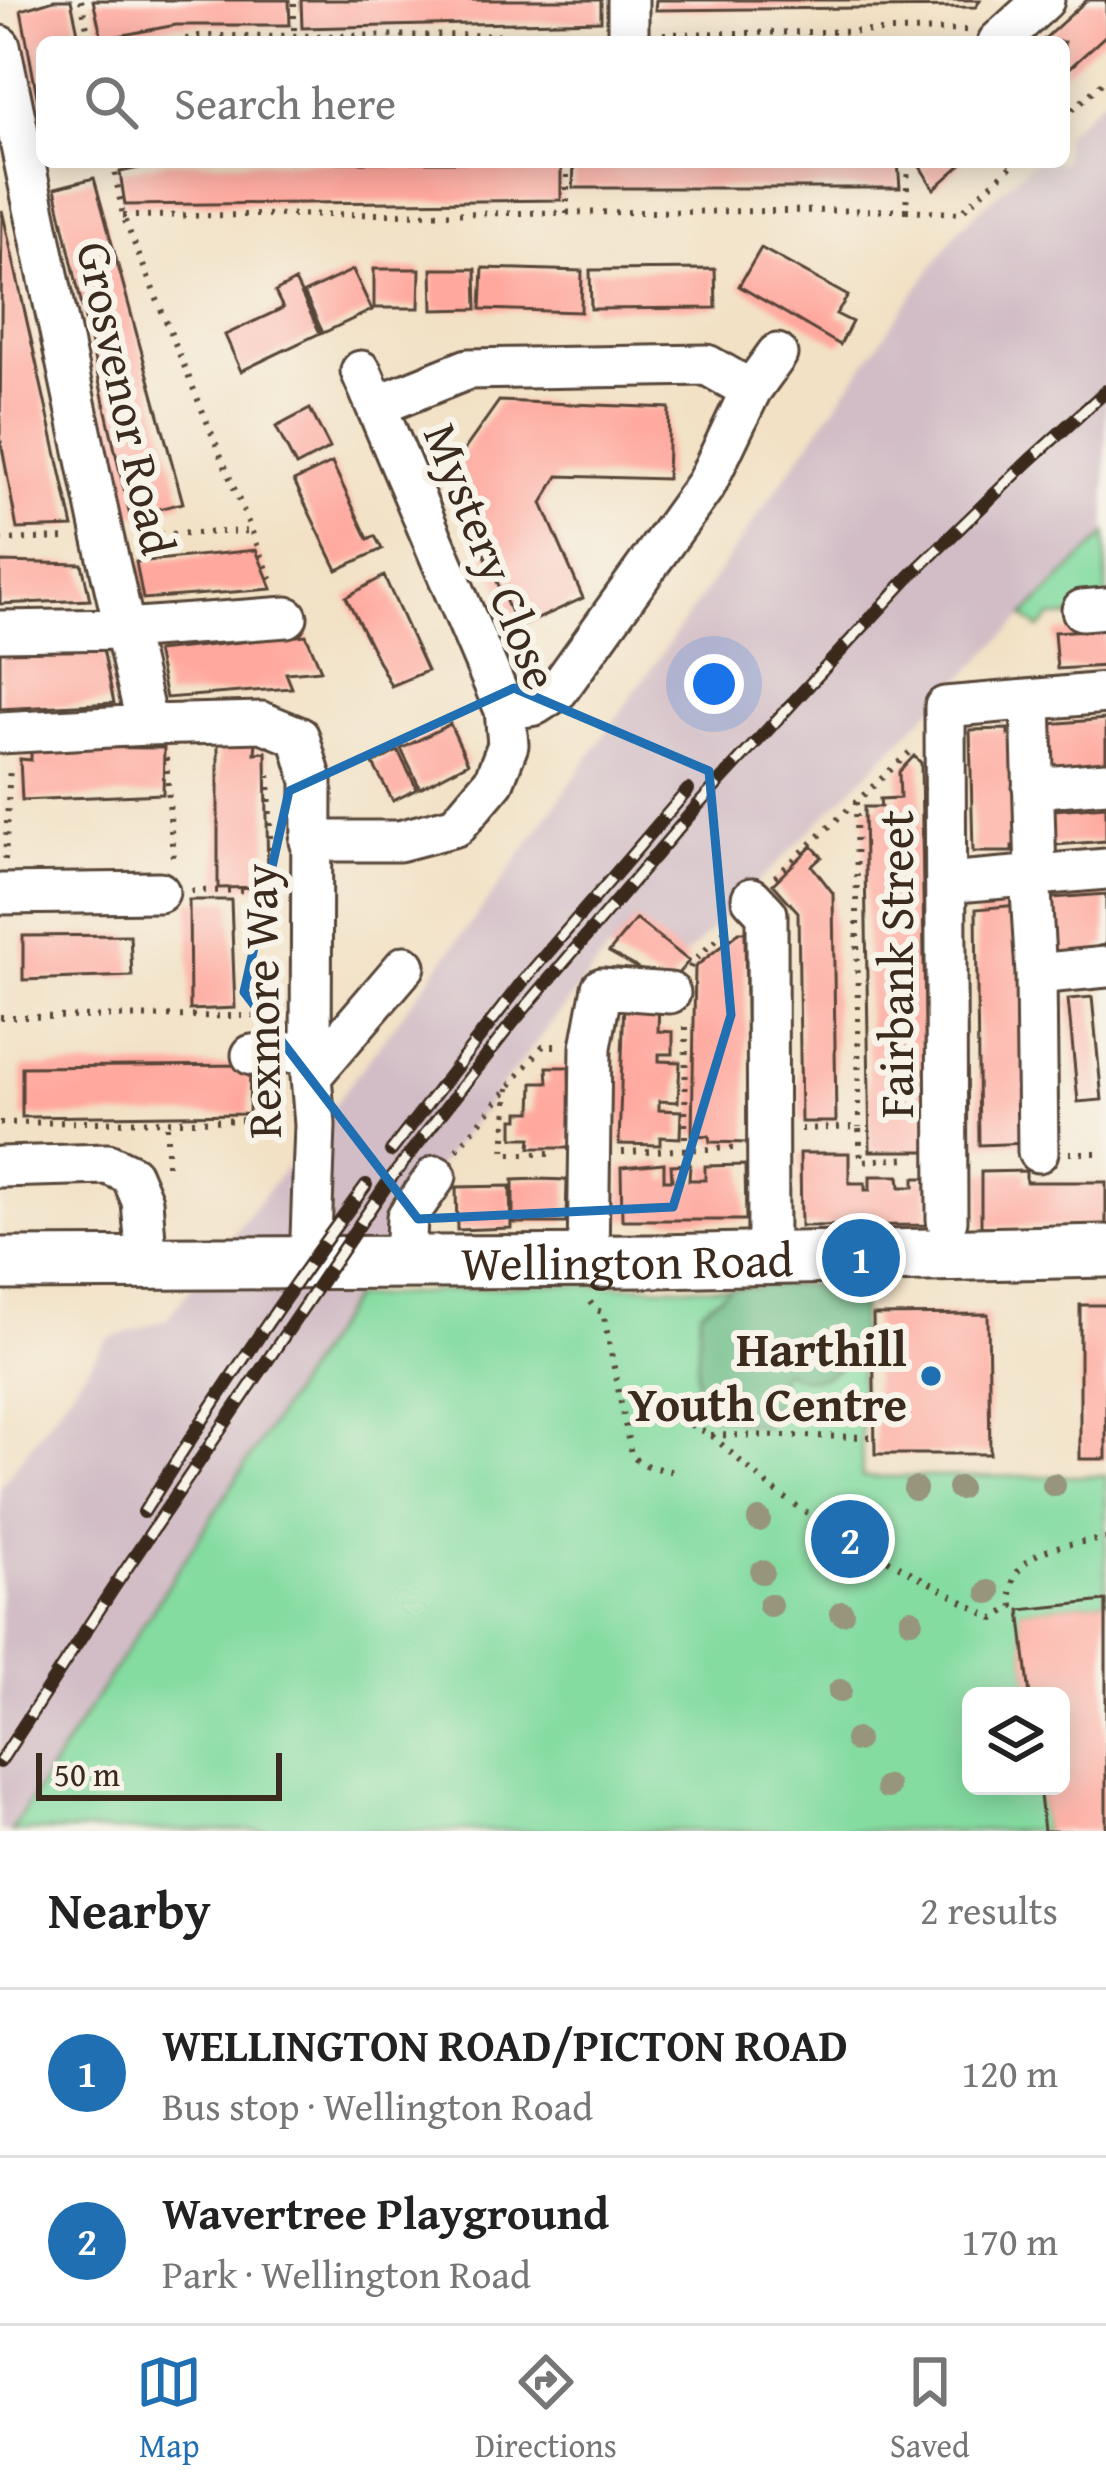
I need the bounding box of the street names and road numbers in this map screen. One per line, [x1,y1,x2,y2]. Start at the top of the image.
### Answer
street label: Grosvenor Road [59,235,195,561]
street label: Mystery Close [406,412,578,700]
street label: Fairbank Street [860,810,931,1118]
street label: Rexmore Way [223,863,299,1139]
street label: Wellington Road [461,1222,794,1297]

